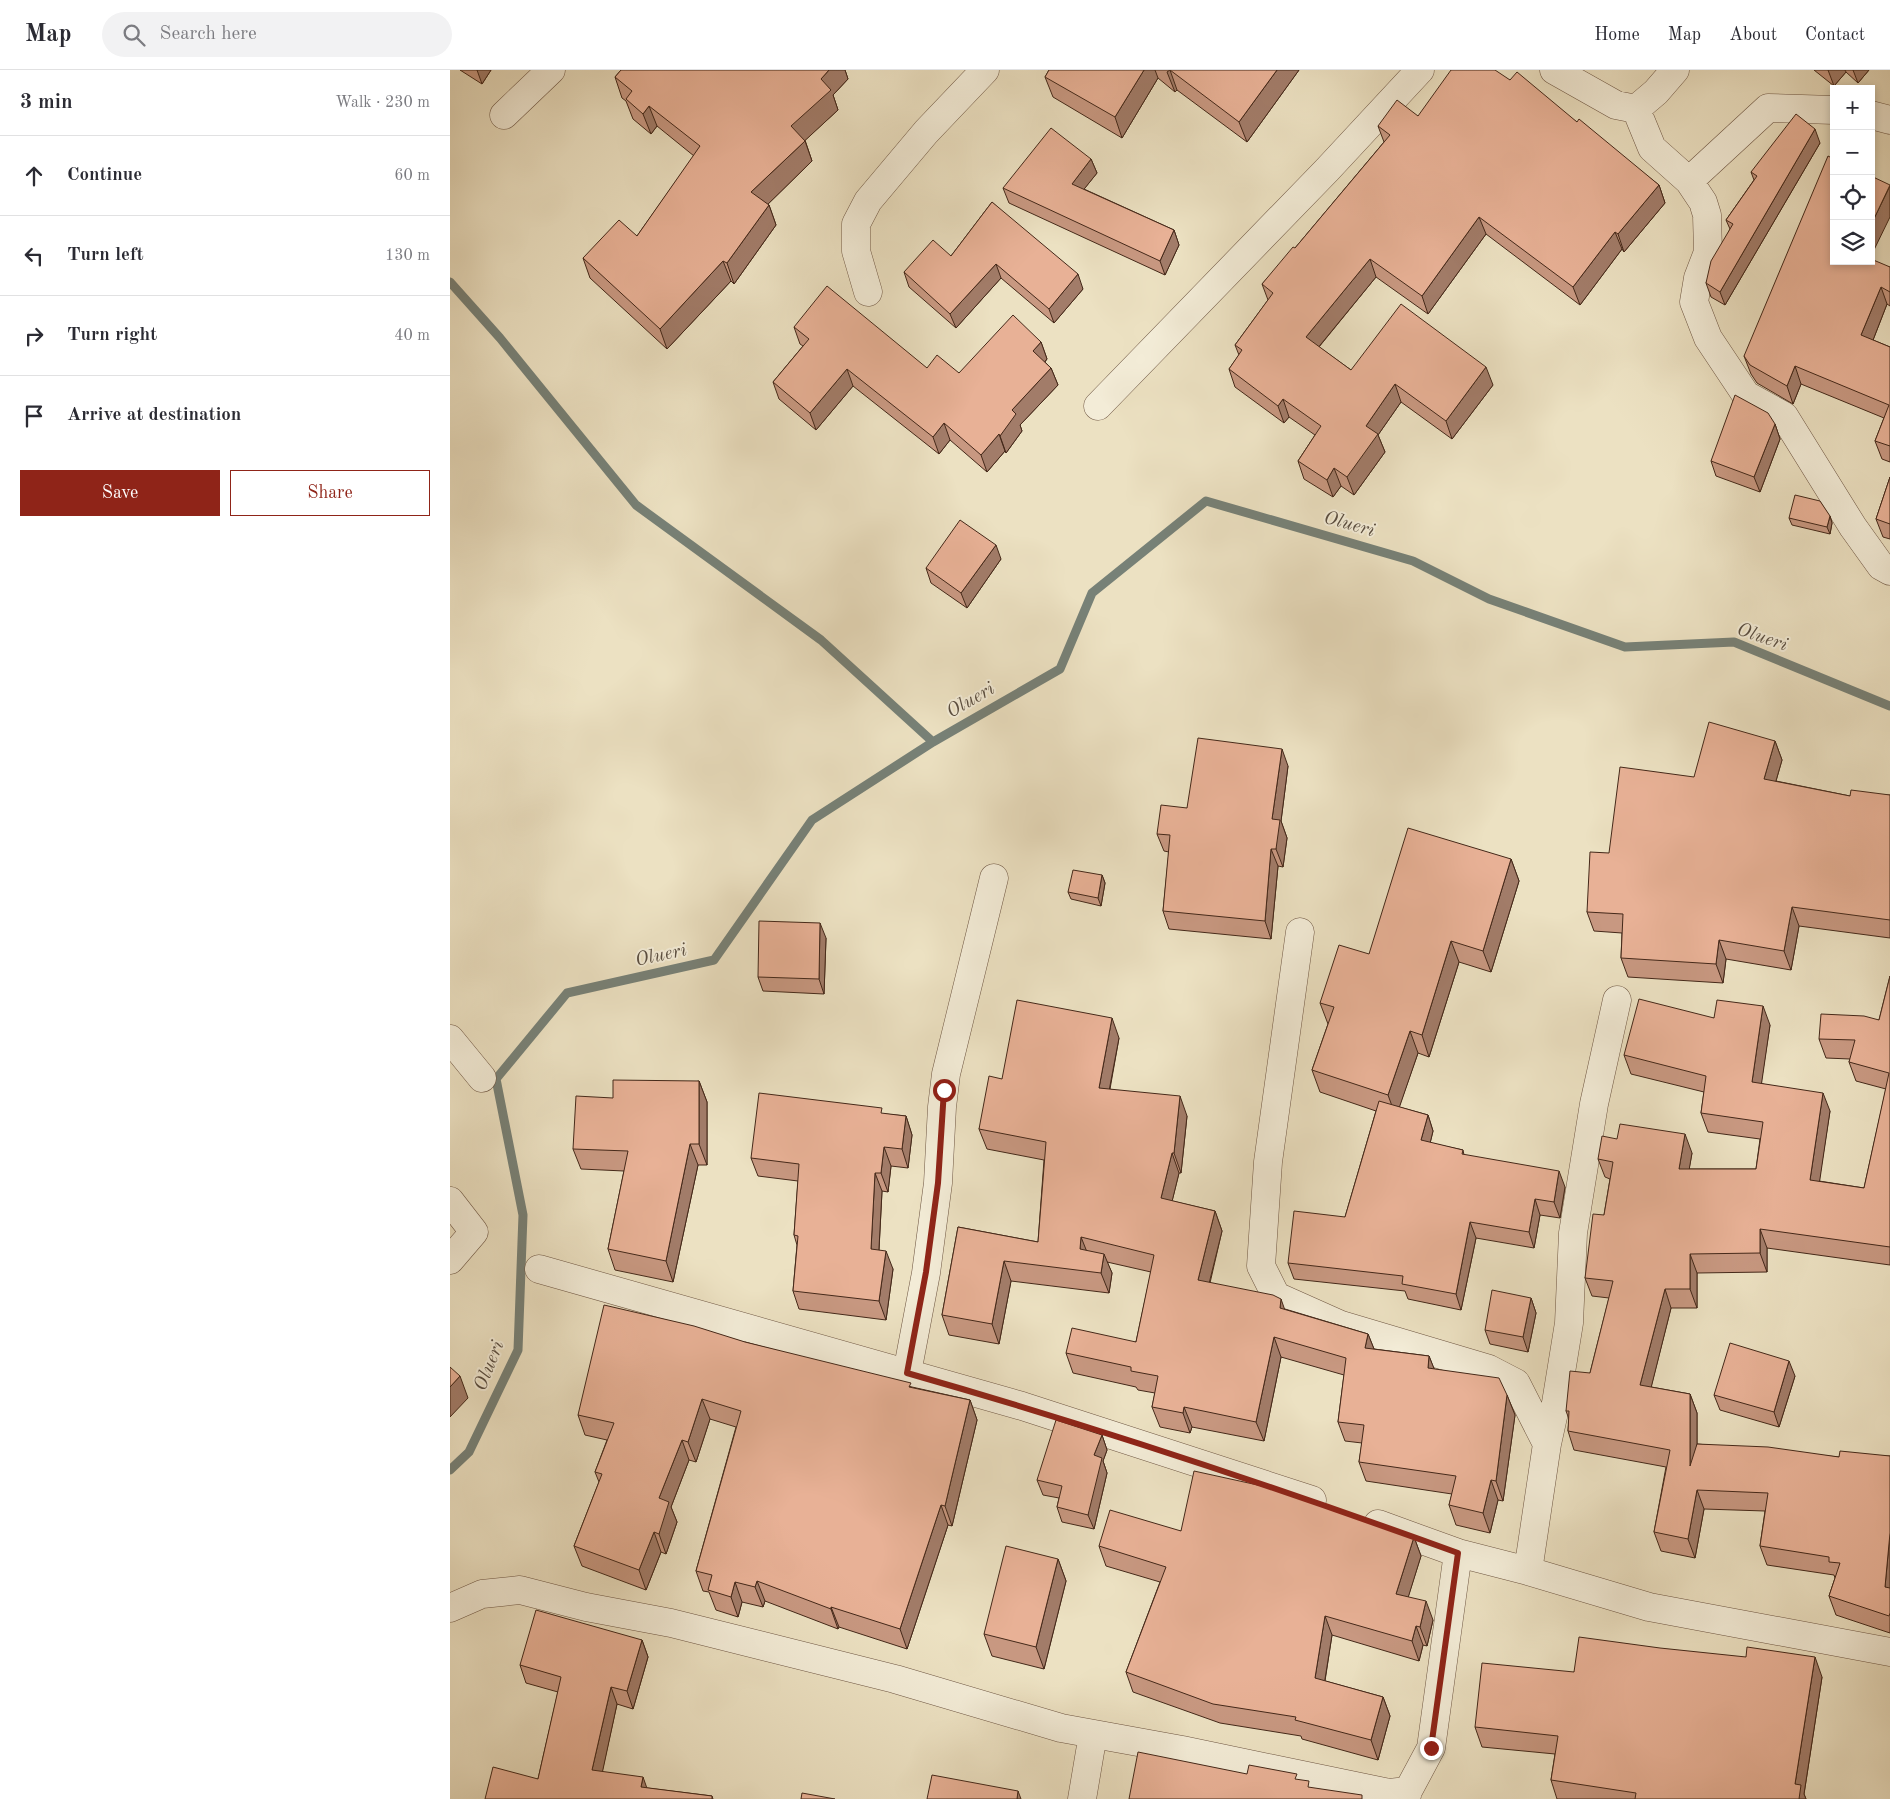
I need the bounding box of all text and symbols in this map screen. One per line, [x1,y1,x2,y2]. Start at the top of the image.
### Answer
search box [102,12,452,57]
icon: search [120,21,148,49]
text: Map [25,23,72,47]
text: Search here [160,25,257,44]
text: Home [1594,26,1640,44]
text: Map [1668,26,1701,44]
text: About [1729,26,1777,44]
text: Contact [1805,26,1865,44]
map controls [1830,85,1875,265]
button: + [1830,85,1875,130]
text: 3 min [20,92,73,113]
text: Walk · 230 m [335,95,430,111]
button: − [1830,130,1875,175]
icon: ahead [20,162,48,190]
text: Continue [67,166,142,185]
text: 60 m [394,168,430,184]
button: locate [1830,175,1875,220]
button: layers [1830,220,1875,265]
icon: left [20,242,48,270]
text: Turn left [67,246,144,265]
text: 130 m [385,248,430,264]
icon: right [20,322,48,350]
text: Turn right [67,326,157,345]
text: 40 m [394,328,430,344]
icon: arrive [20,402,48,430]
text: Arrive at destination [67,406,241,425]
button: Save [20,470,220,516]
button: Share [230,470,430,516]
water label: Olueri [1321,509,1377,542]
water label: Olueri [1734,621,1790,656]
water label: Olueri [944,679,999,722]
water label: Olueri [634,941,689,971]
route start [933,1079,956,1102]
water label: Olueri [471,1338,509,1394]
route end [1420,1737,1443,1760]

